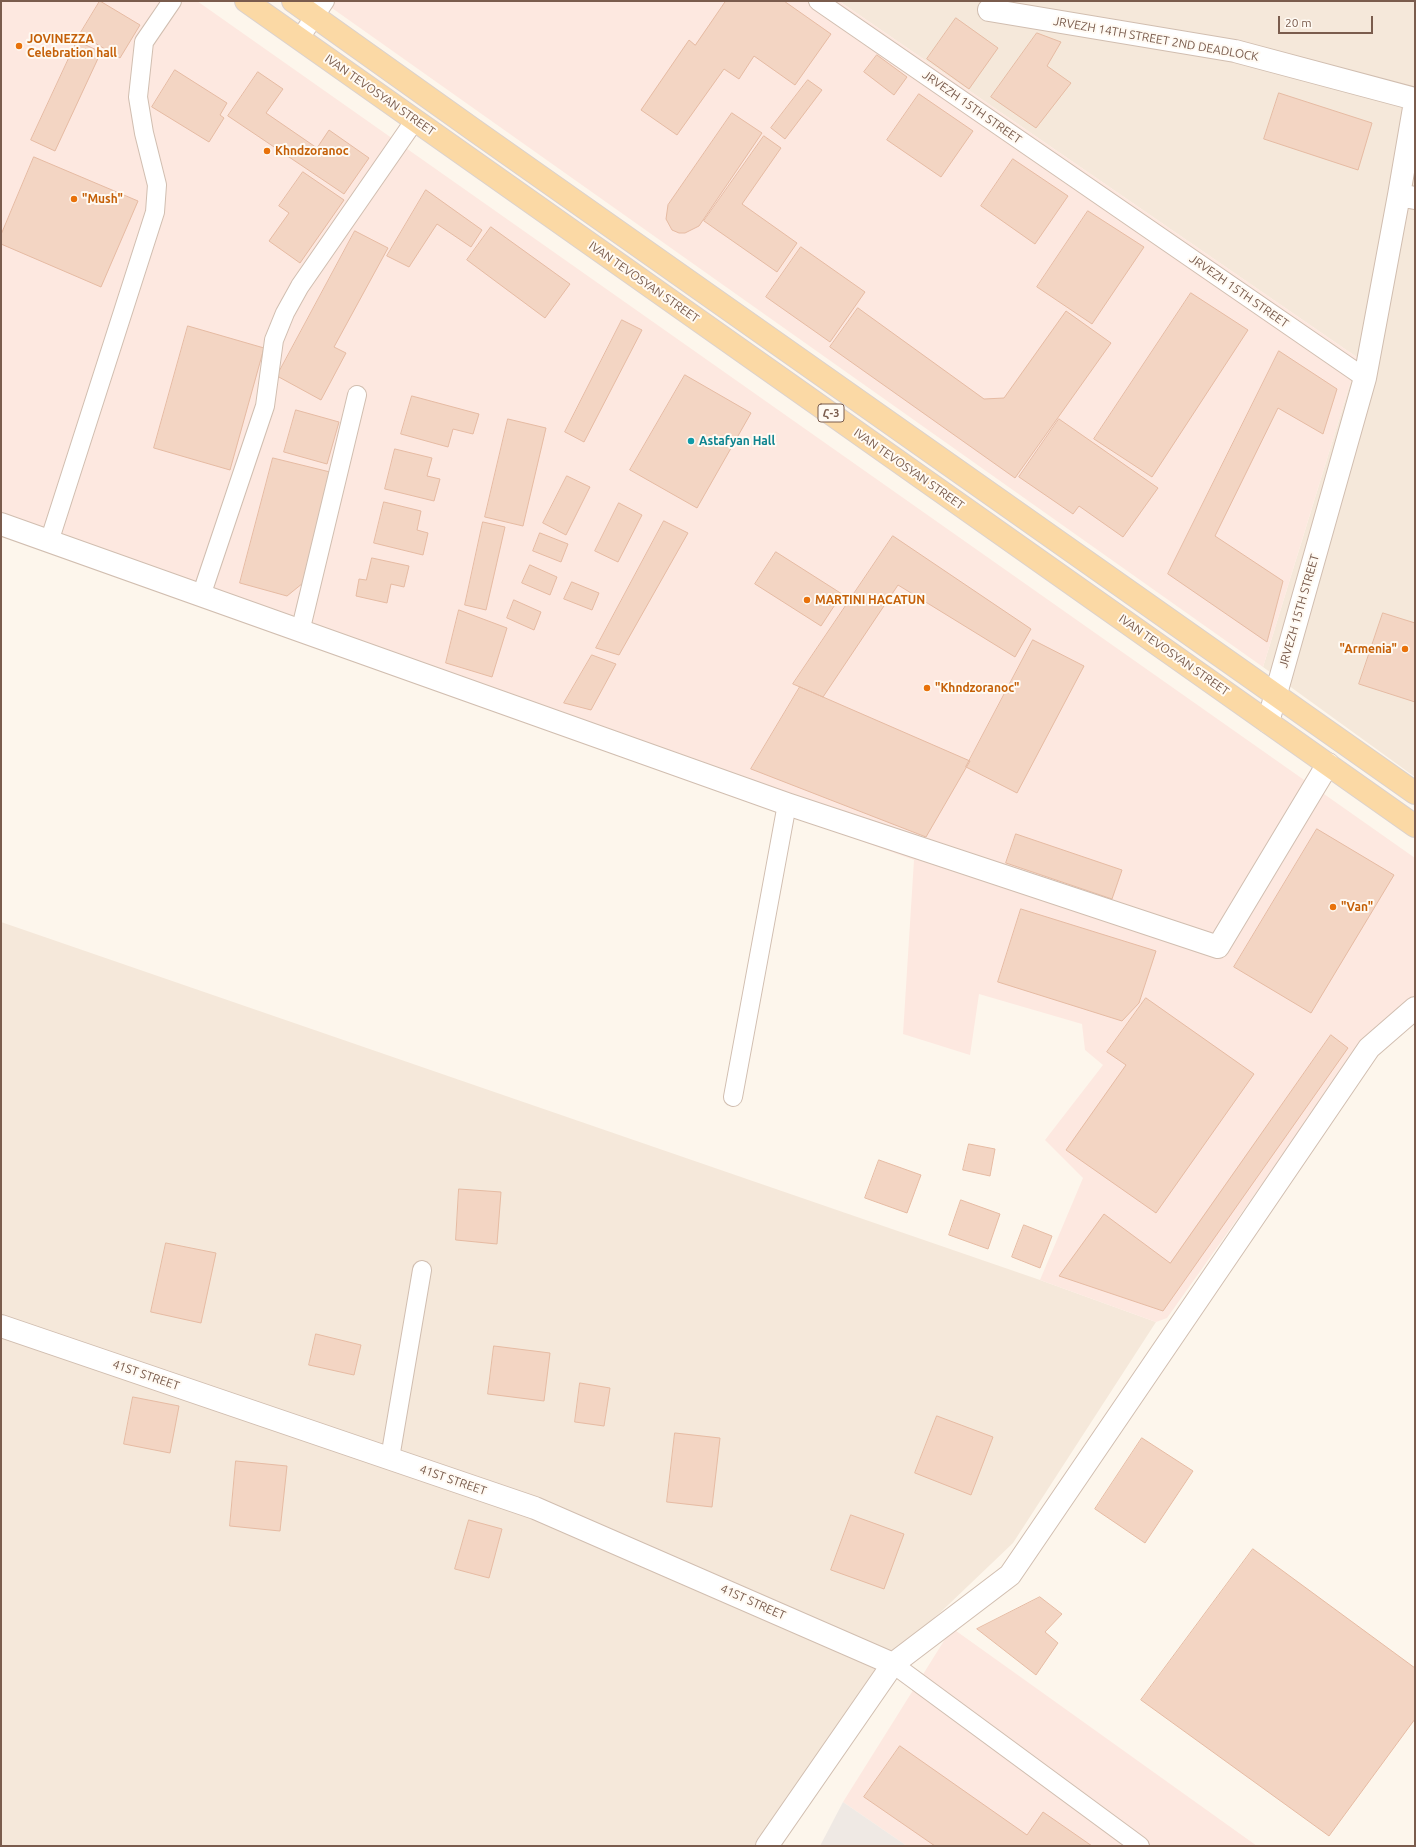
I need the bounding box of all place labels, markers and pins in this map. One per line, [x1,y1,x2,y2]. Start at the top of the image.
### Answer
place label: JOVINEZZA Celebration hall [27,32,117,60]
marker: JOVINEZZA Celebration hall [14,41,24,51]
place label: Khndzoranoc [275,144,349,158]
marker: Khndzoranoc [262,146,272,156]
place label: "Mush" [82,192,123,206]
marker: "Mush" [69,194,79,204]
place label: Astafyan Hall [699,434,775,448]
marker: Astafyan Hall [686,436,696,446]
place label: MARTINI HACATUN [815,593,925,607]
marker: MARTINI HACATUN [802,595,812,605]
place label: "Armenia" [1340,642,1397,656]
marker: "Armenia" [1400,644,1410,654]
place label: "Khndzoranoc" [935,681,1019,695]
marker: "Khndzoranoc" [922,683,932,693]
place label: "Van" [1341,900,1373,914]
marker: "Van" [1328,902,1338,912]

